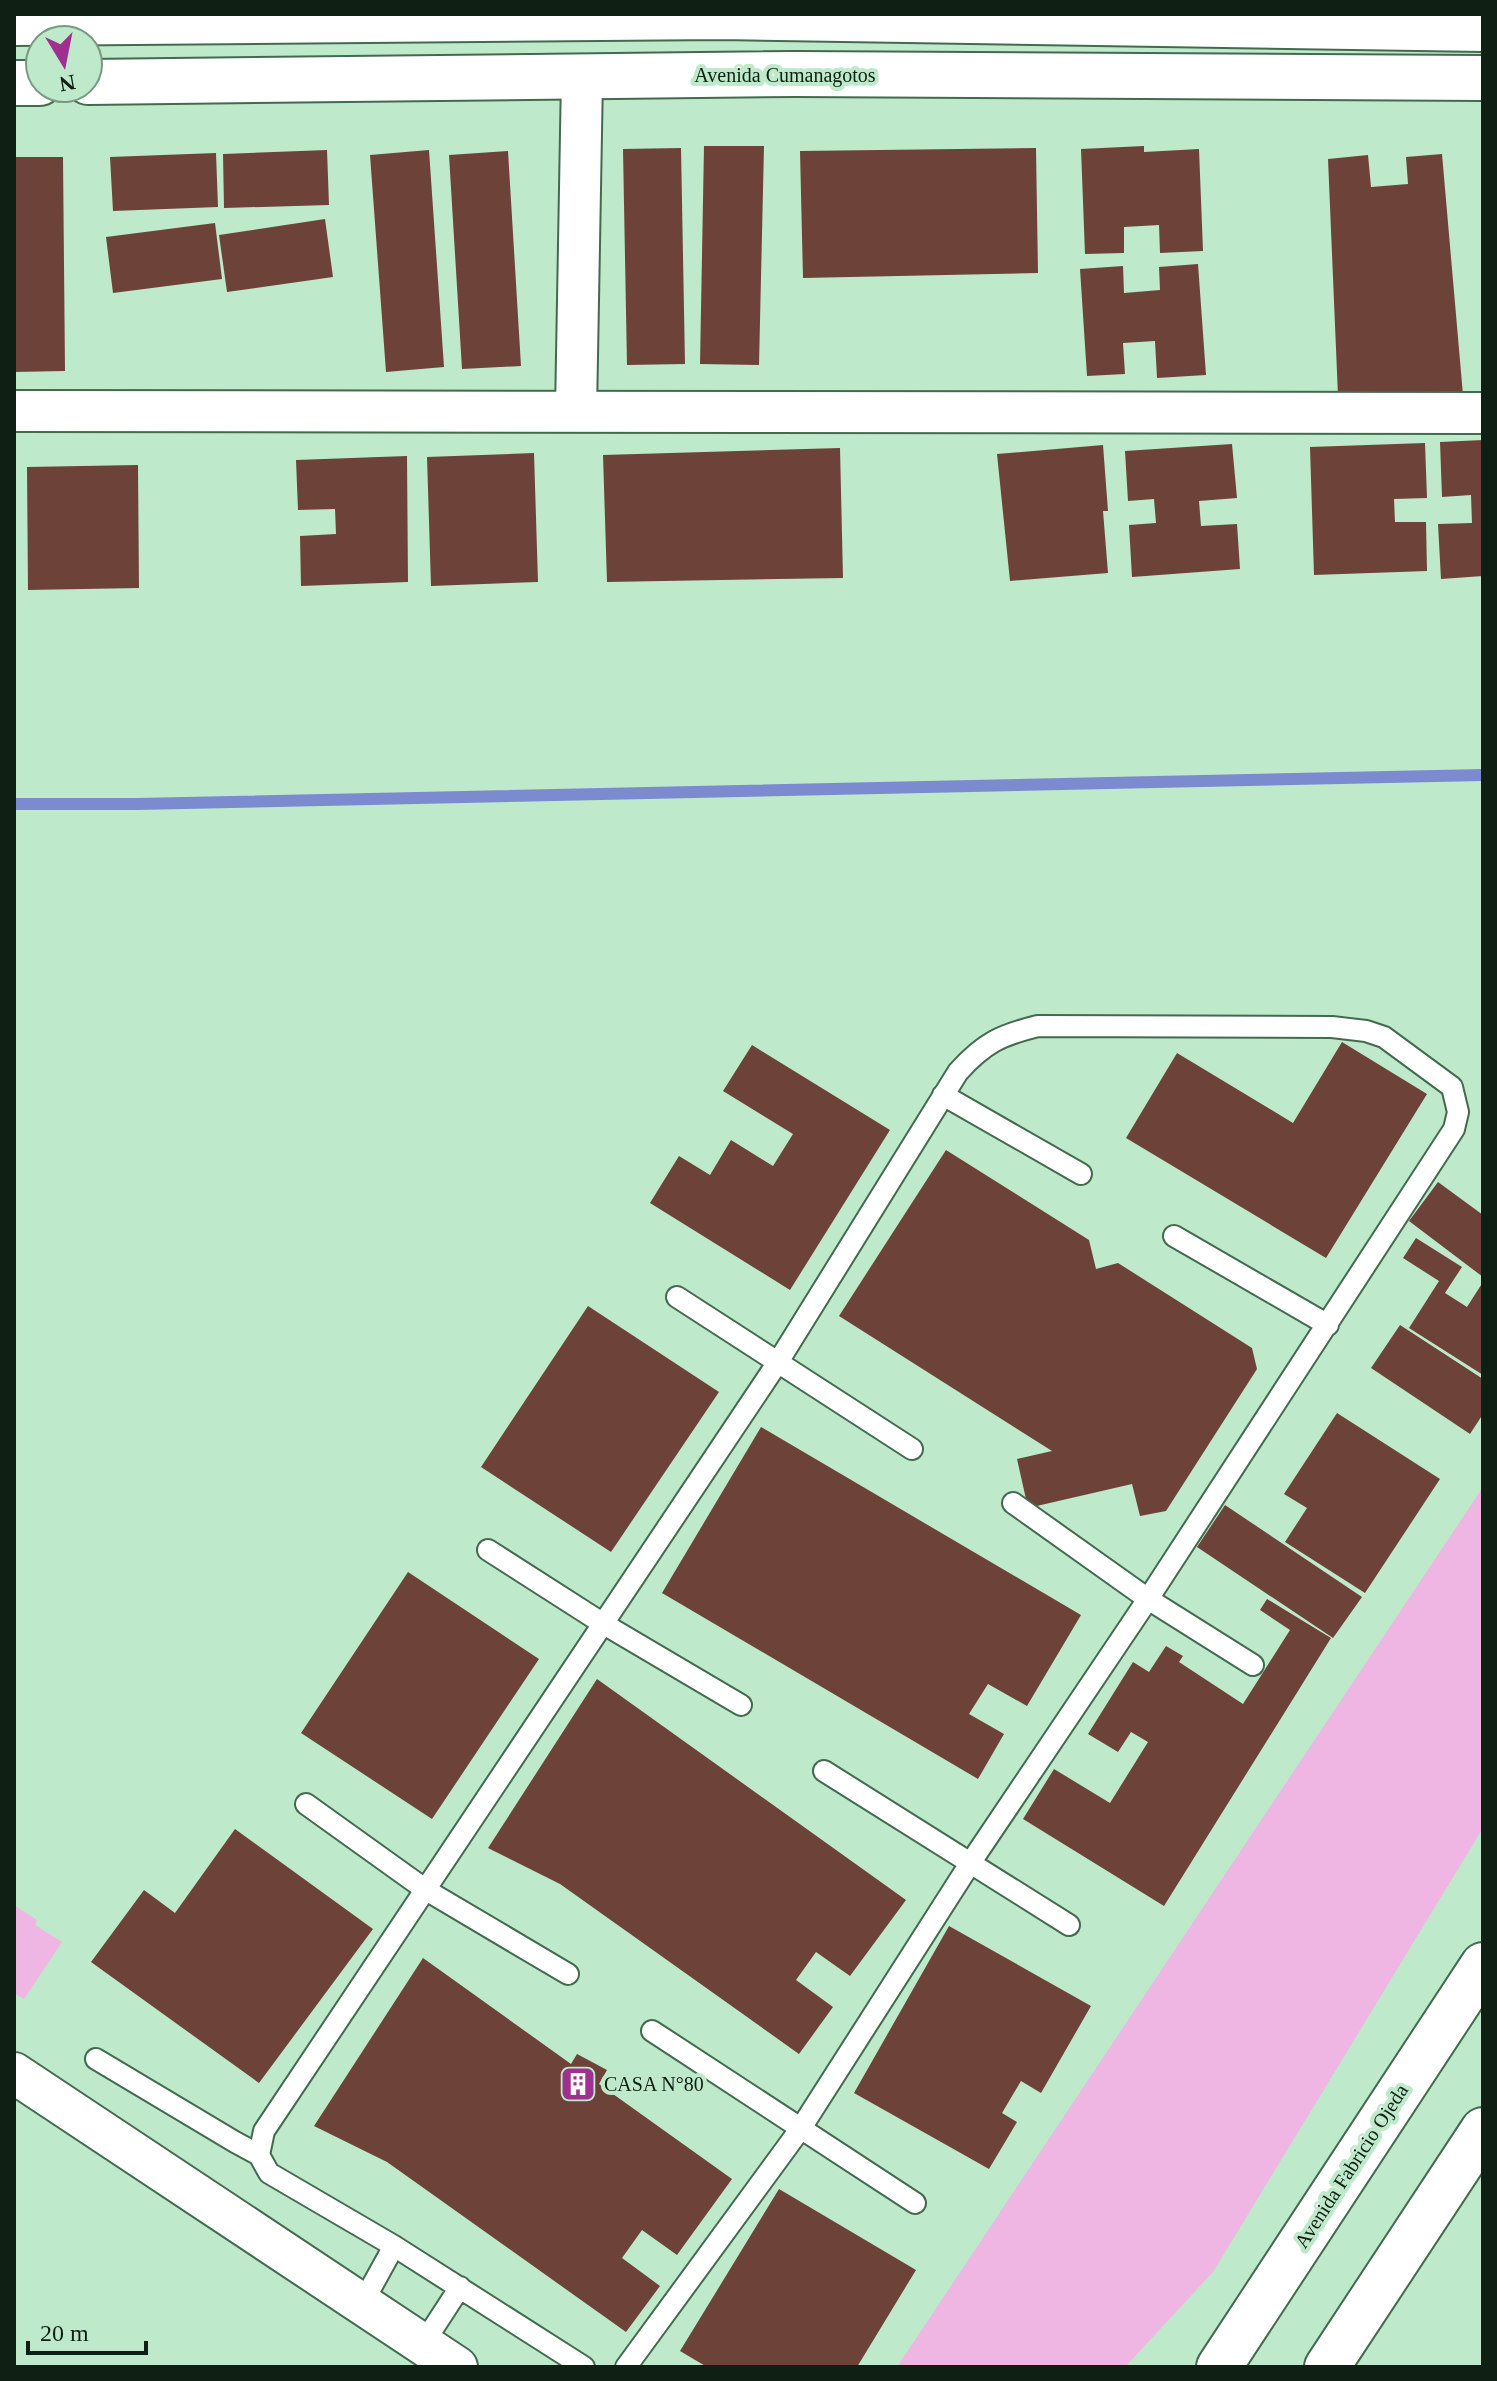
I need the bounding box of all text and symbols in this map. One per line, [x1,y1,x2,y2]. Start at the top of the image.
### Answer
north arrow [24,24,104,104]
street label: Avenida Cumanagotos [694,64,876,87]
text: N [57,70,77,97]
building icon: CASA N°80 [559,2065,597,2103]
place label: CASA N°80 [604,2073,704,2095]
street label: Avenida Fabricio Ojeda [1290,2080,1413,2252]
scale bar [28,2305,146,2355]
text: 20 m [40,2320,89,2346]

